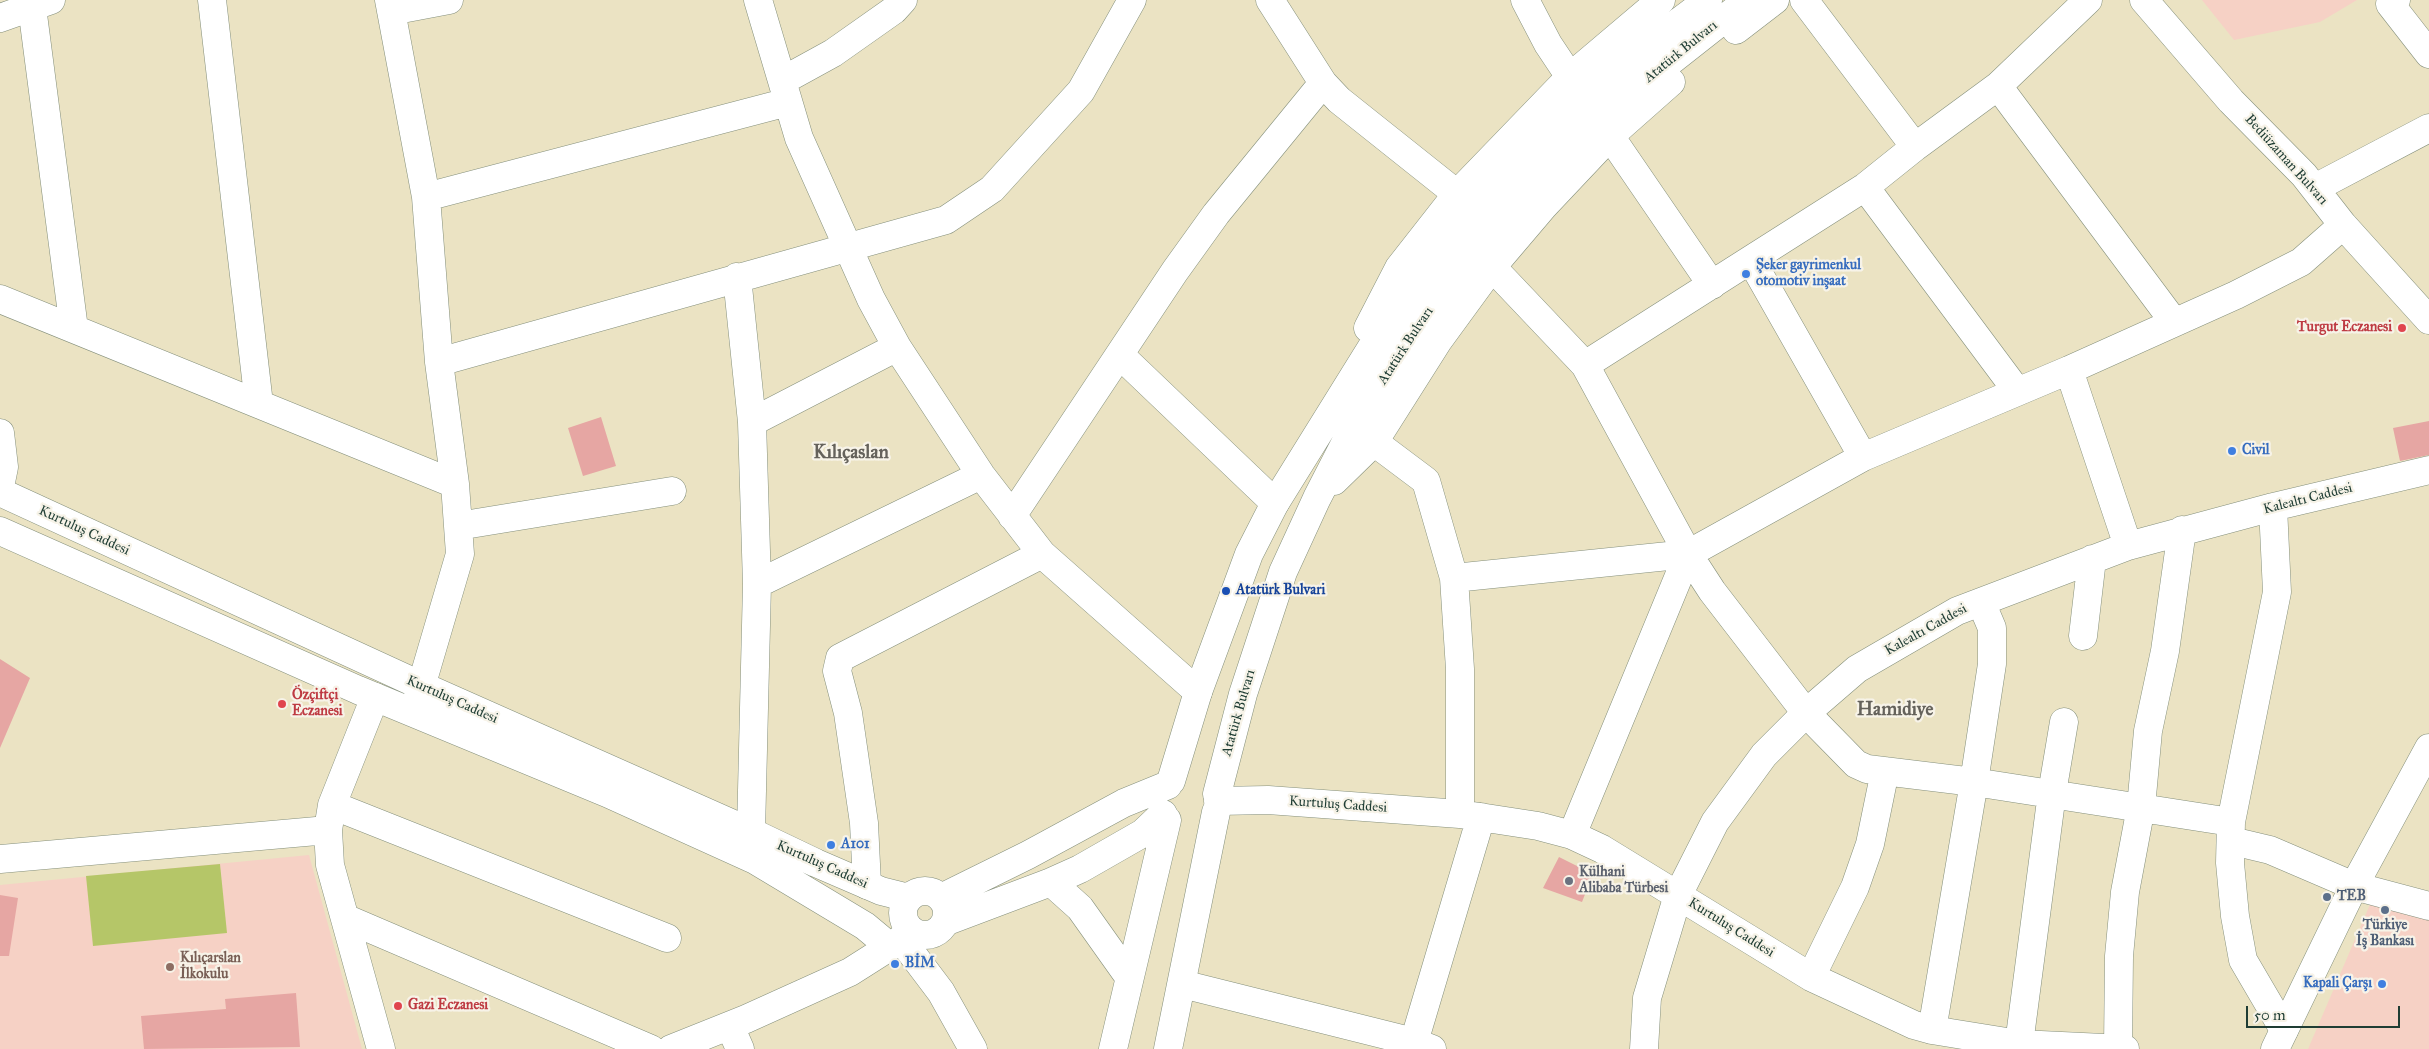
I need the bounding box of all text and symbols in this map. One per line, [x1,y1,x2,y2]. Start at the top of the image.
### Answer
street label: Atatürk Bulvarı [1641,17,1721,87]
street label: Bediüzaman Bulvarı [2241,111,2331,209]
place label: Şeker gayrimenkul otomotiv inşaat [1756,258,1861,290]
marker: Şeker gayrimenkul otomotiv inşaat [1740,268,1752,280]
street label: Atatürk Bulvarı [1375,304,1437,388]
place label: Turgut Eczanesi [2297,320,2392,336]
marker: Turgut Eczanesi [2396,322,2408,334]
district label: Kılıçaslan [813,442,889,464]
place label: Civil [2242,443,2270,459]
marker: Civil [2226,445,2238,457]
street label: Kalealtı Caddesi [2262,480,2354,518]
street label: Kurtuluş Caddesi [36,503,132,559]
place label: Atatürk Bulvari [1236,583,1325,599]
marker: Atatürk Bulvari [1220,585,1232,597]
street label: Kalealtı Caddesi [1882,601,1970,659]
street label: Atatürk Bulvarı [1219,668,1259,758]
street label: Kurtuluş Caddesi [404,672,500,728]
place label: Özçiftçi Eczanesi [292,688,343,720]
marker: Özçiftçi Eczanesi [276,698,288,710]
district label: Hamidiye [1857,699,1933,721]
street label: Kurtuluş Caddesi [1288,793,1388,817]
street label: Kurtuluş Caddesi [774,837,870,893]
place label: A101 [841,837,869,853]
marker: A101 [825,839,837,851]
place label: Külhani Alibaba Türbesi [1579,865,1668,898]
marker: Külhani Alibaba Türbesi [1563,875,1575,887]
place label: TEB [2337,889,2366,905]
marker: TEB [2321,891,2333,903]
street label: Kurtuluş Caddesi [1685,895,1777,961]
marker: Türkiye İş Bankası [2379,904,2391,916]
place label: Türkiye İş Bankası [2356,918,2414,950]
place label: Kılıçarslan İlkokulu [180,951,241,984]
place label: BİM [905,956,935,972]
marker: BİM [889,958,901,970]
marker: Kılıçarslan İlkokulu [164,961,176,973]
place label: Kapali Çarşı [2303,976,2372,992]
marker: Kapali Çarşı [2376,978,2388,990]
scale bar [2249,996,2403,1028]
place label: Gazi Eczanesi [408,998,488,1014]
marker: Gazi Eczanesi [392,1000,404,1012]
text: 50 m [2254,1006,2286,1024]

